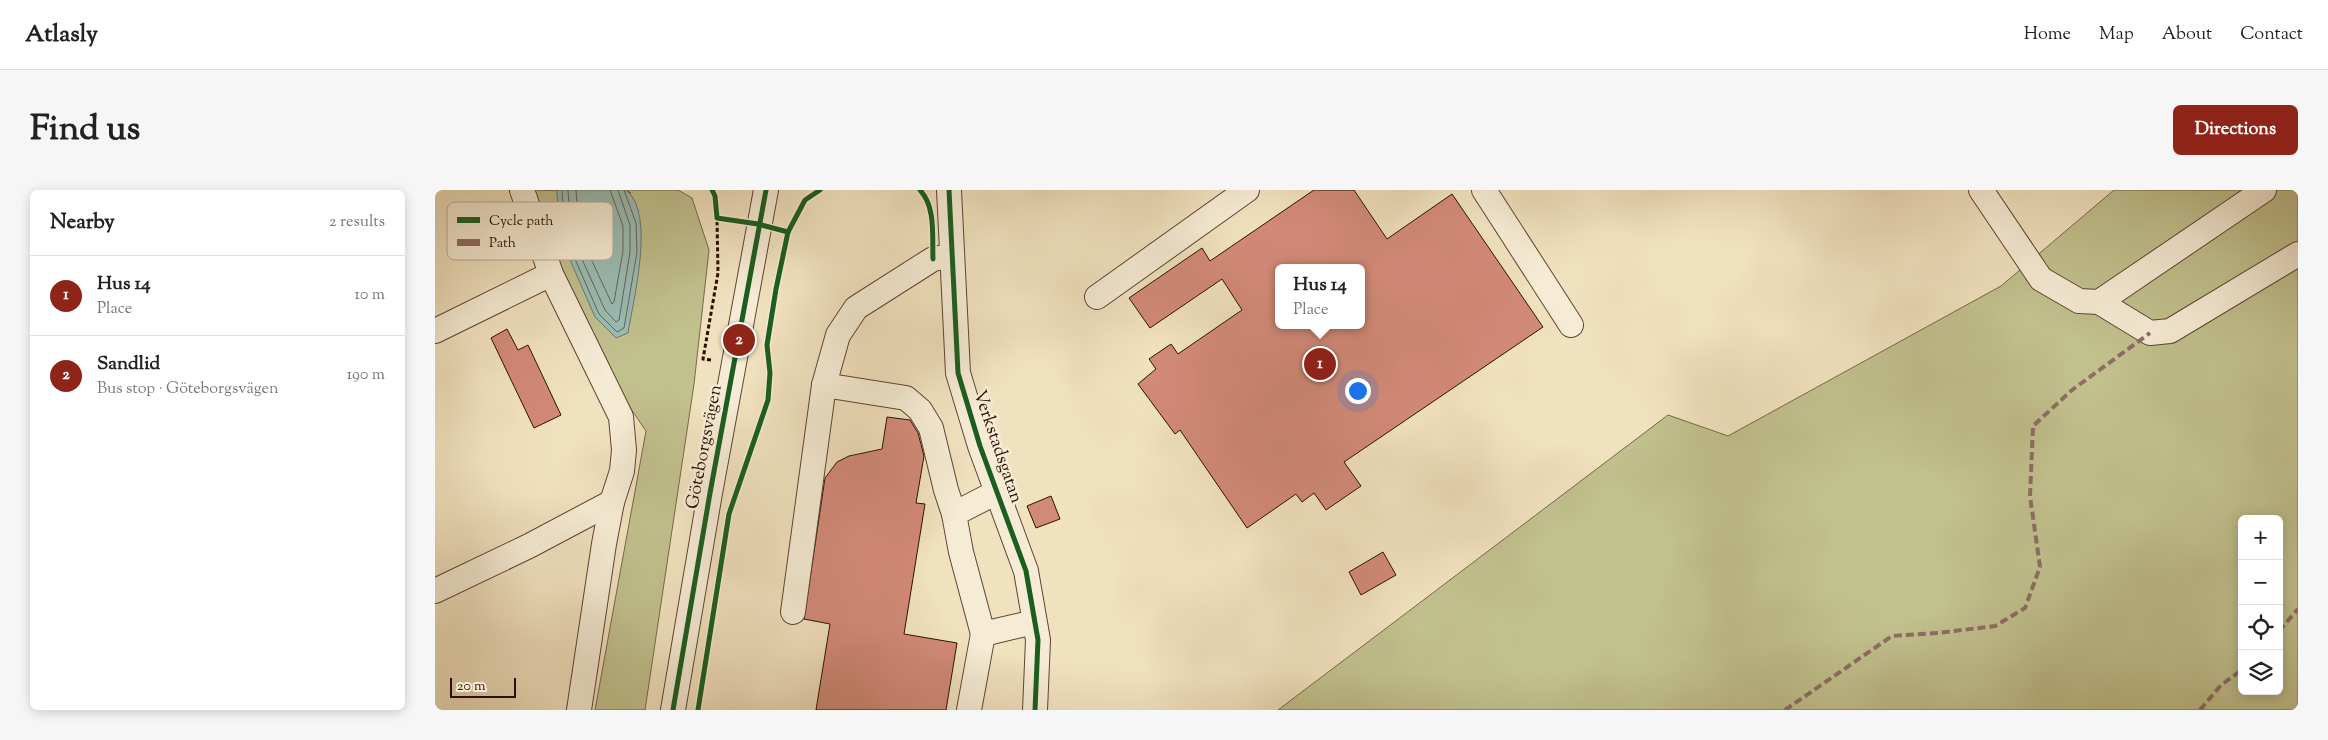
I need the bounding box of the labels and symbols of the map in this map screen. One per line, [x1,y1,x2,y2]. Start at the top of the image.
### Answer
legend [447,202,613,260]
text: Cycle path [489,212,553,232]
text: Path [489,234,516,254]
pin: 2 [723,321,755,359]
pin: 1 [1304,345,1336,383]
your location [1345,378,1371,404]
street label: Göteborgsvägen [680,382,730,511]
street label: Verkstadsgatan [965,387,1029,507]
scale bar [450,675,516,698]

